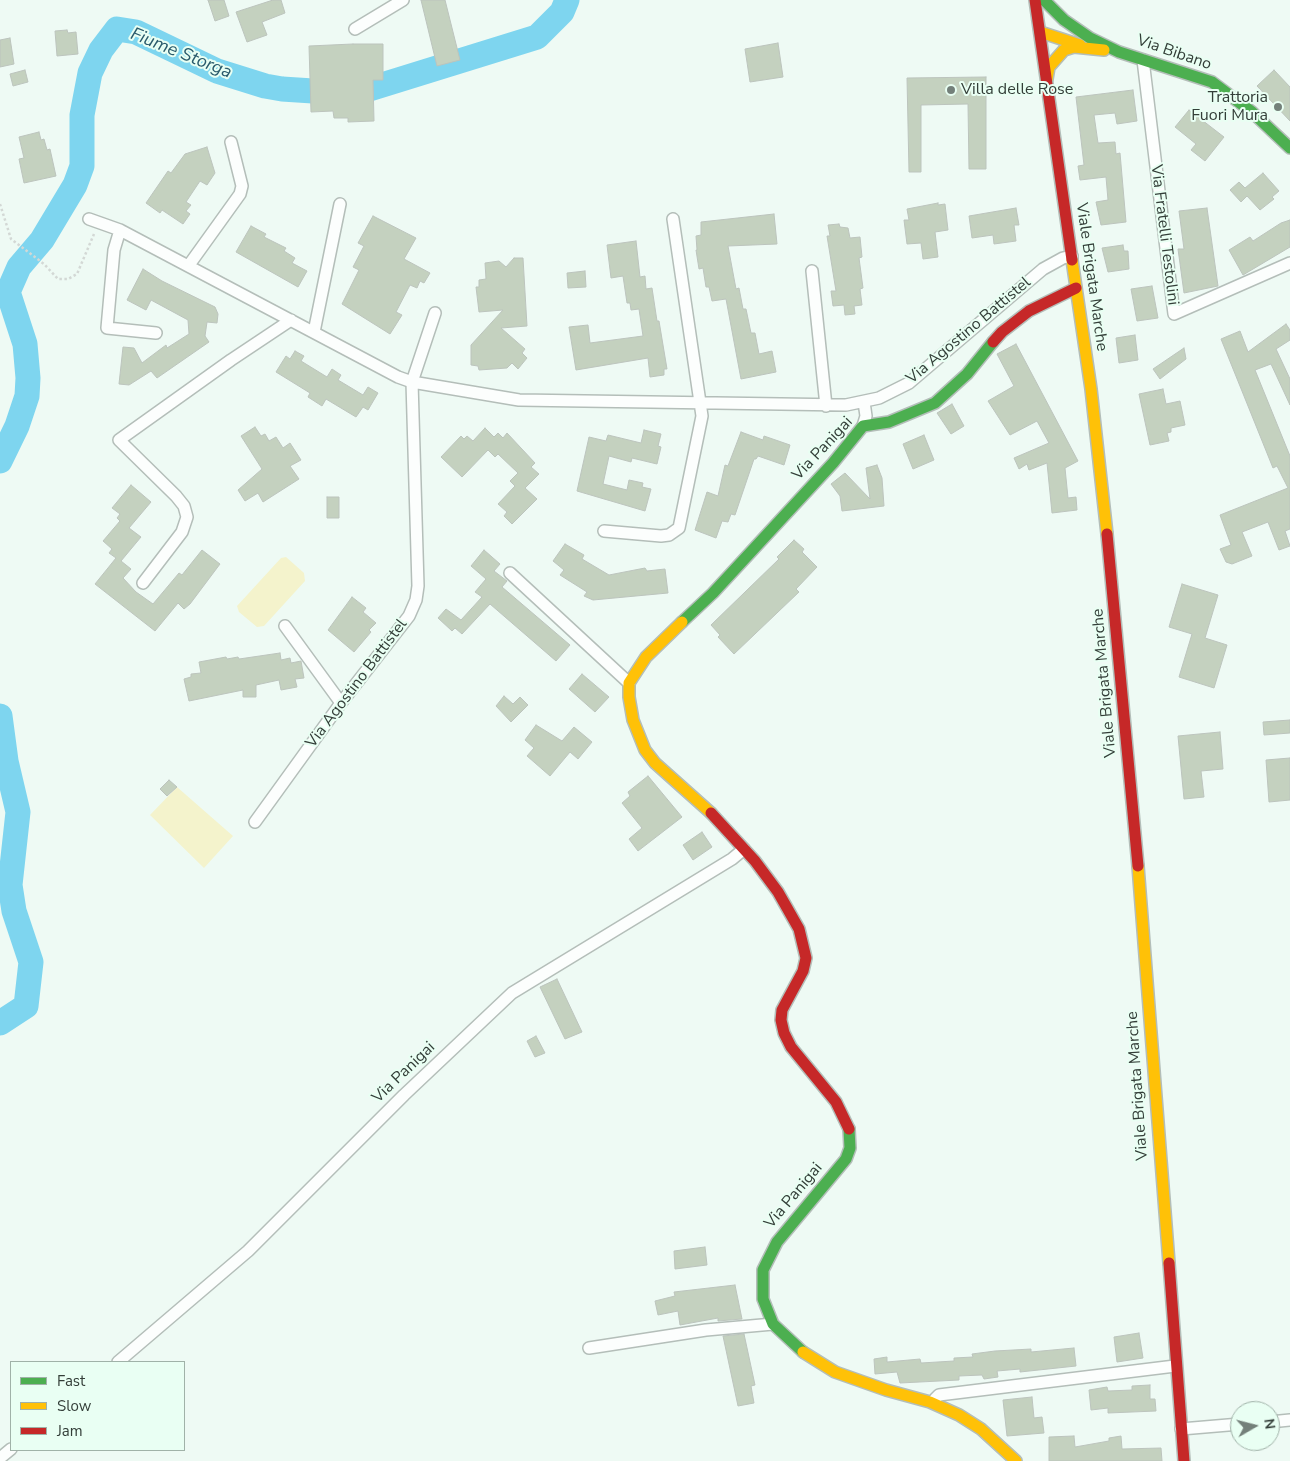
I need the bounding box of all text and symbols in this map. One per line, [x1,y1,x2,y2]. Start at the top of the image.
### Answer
water label: Fiume Storga [127,24,235,84]
street label: Via Bibano [1134,31,1214,75]
place label: Villa delle Rose [961,80,1073,100]
marker: Villa delle Rose [945,84,957,96]
place label: Trattoria Fuori Mura [1191,88,1268,126]
marker: Trattoria Fuori Mura [1272,101,1284,113]
street label: Via Fratelli Testolini [1146,164,1182,306]
street label: Viale Brigata Marche [1071,202,1111,352]
street label: Via Agostino Battistel [903,273,1035,389]
street label: Via Panigai [789,413,857,485]
street label: Viale Brigata Marche [1089,608,1121,758]
street label: Via Agostino Battistel [302,616,412,752]
street label: Viale Brigata Marche [1123,1011,1153,1161]
street label: Via Panigai [369,1038,439,1108]
street label: Via Panigai [761,1159,827,1233]
legend [10,1361,185,1451]
text: Fast [57,1371,85,1391]
text: Slow [57,1396,91,1416]
north arrow [1230,1401,1280,1451]
text: N [1259,1417,1279,1430]
text: Jam [57,1421,83,1441]

